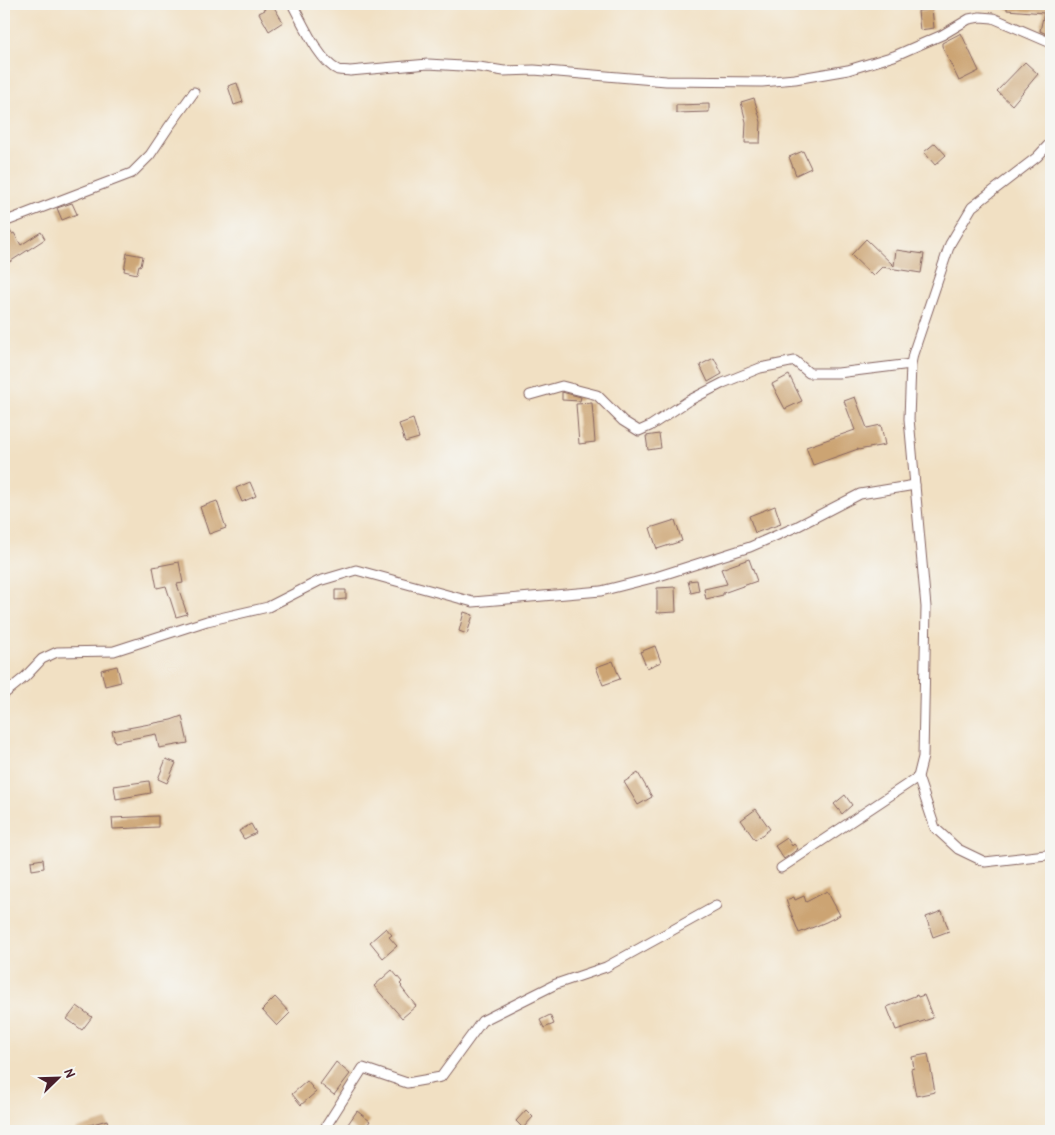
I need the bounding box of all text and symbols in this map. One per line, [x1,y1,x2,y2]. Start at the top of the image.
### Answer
north arrow [32,1052,82,1102]
text: N [60,1066,81,1080]

